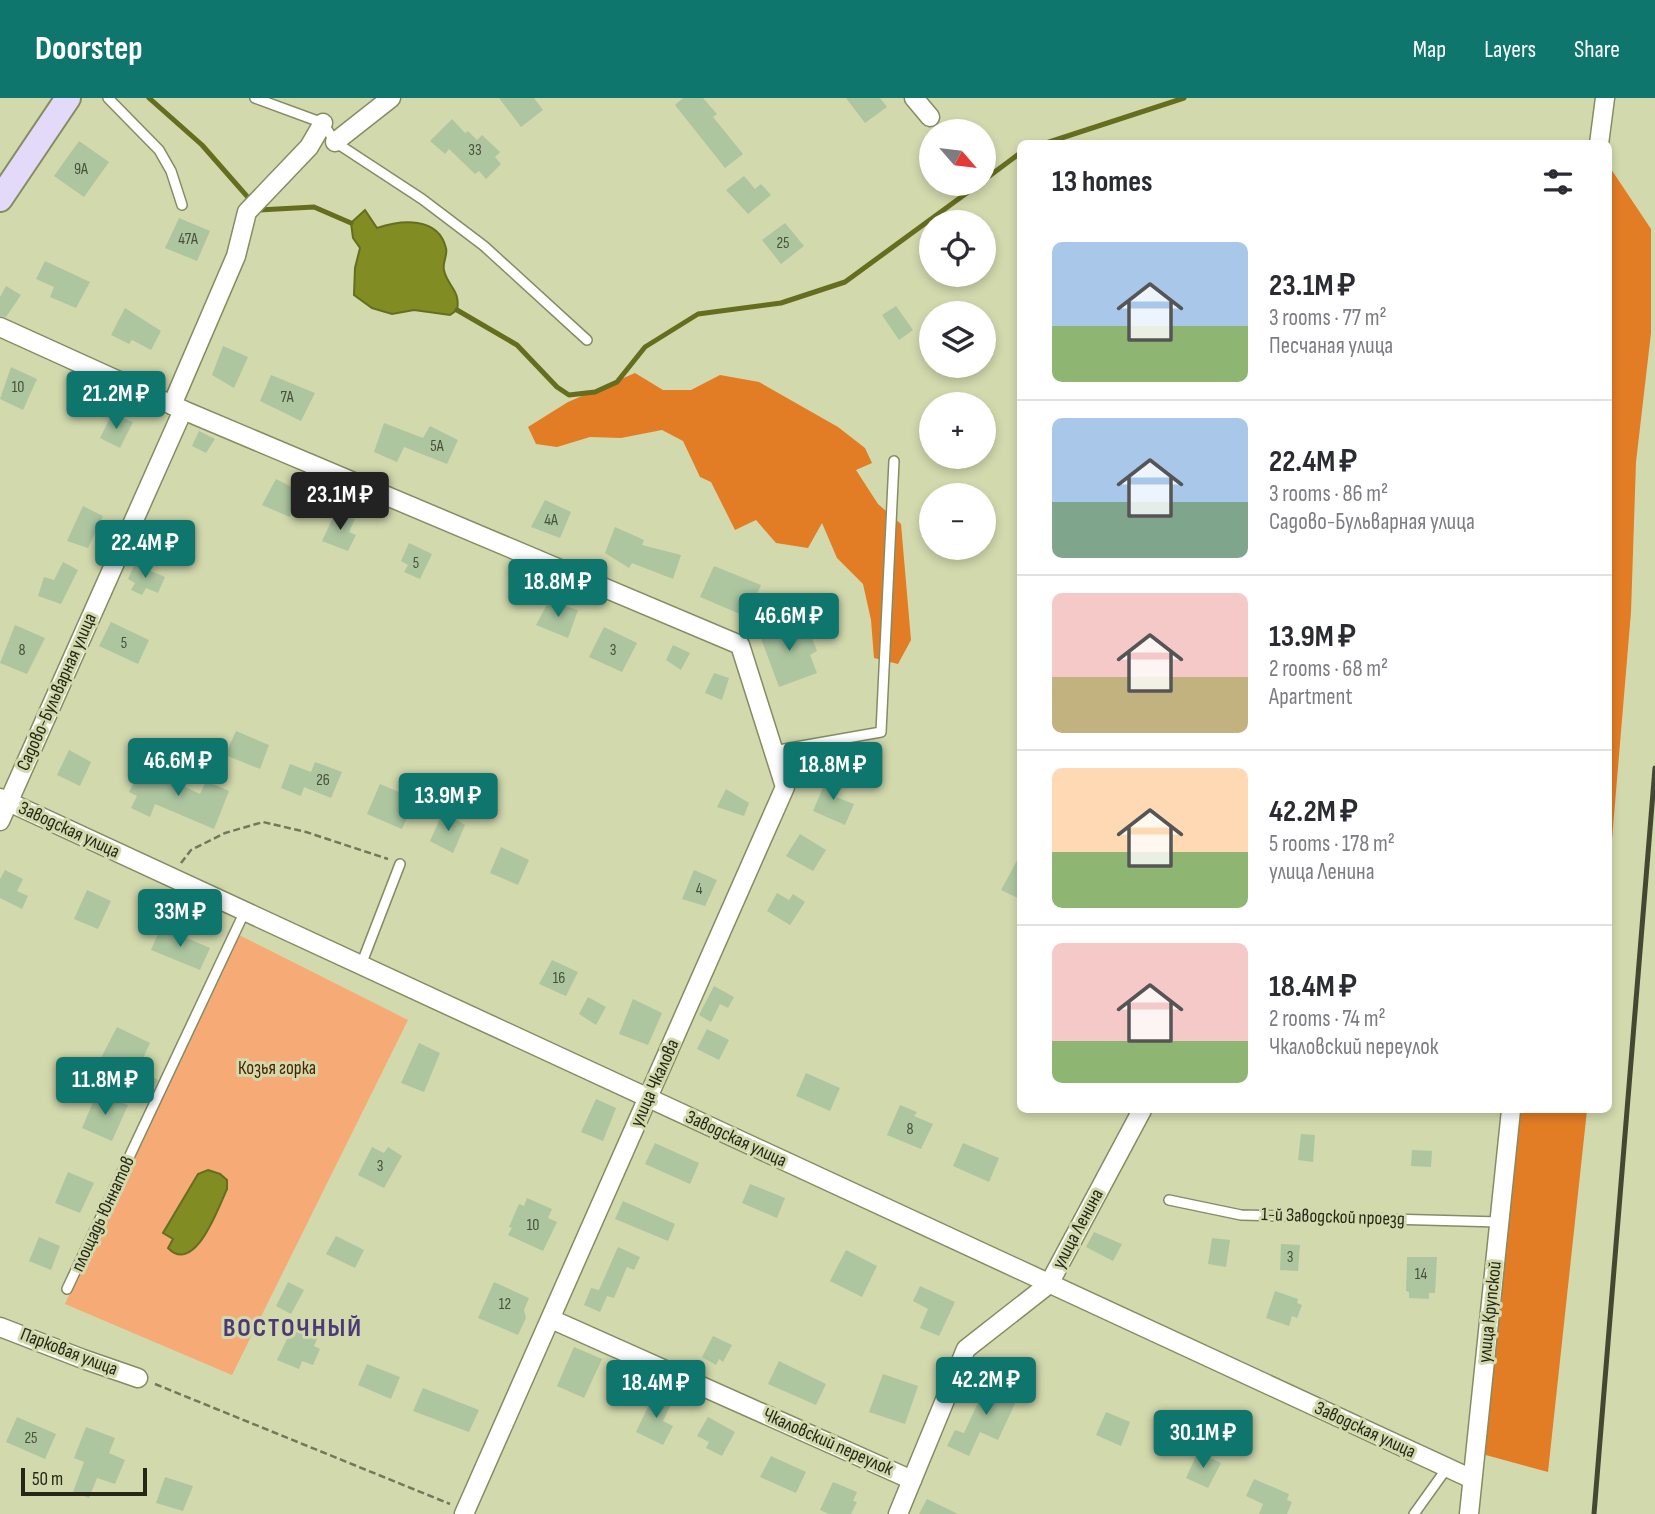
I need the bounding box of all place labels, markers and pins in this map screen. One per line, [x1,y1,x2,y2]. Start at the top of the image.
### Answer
pin: 21.2M ₽ [51,372,181,431]
pin: 23.1M ₽ [275,472,405,532]
pin: 22.4M ₽ [80,520,210,580]
pin: 18.8M ₽ [493,560,623,619]
pin: 46.6M ₽ [724,594,854,653]
pin: 46.6M ₽ [113,738,243,798]
pin: 18.8M ₽ [768,742,898,802]
pin: 13.9M ₽ [383,774,513,833]
pin: 33M ₽ [131,890,229,949]
pin: 11.8M ₽ [40,1058,170,1117]
pin: 42.2M ₽ [921,1358,1051,1417]
pin: 18.4M ₽ [591,1360,721,1420]
pin: 30.1M ₽ [1138,1410,1268,1470]

